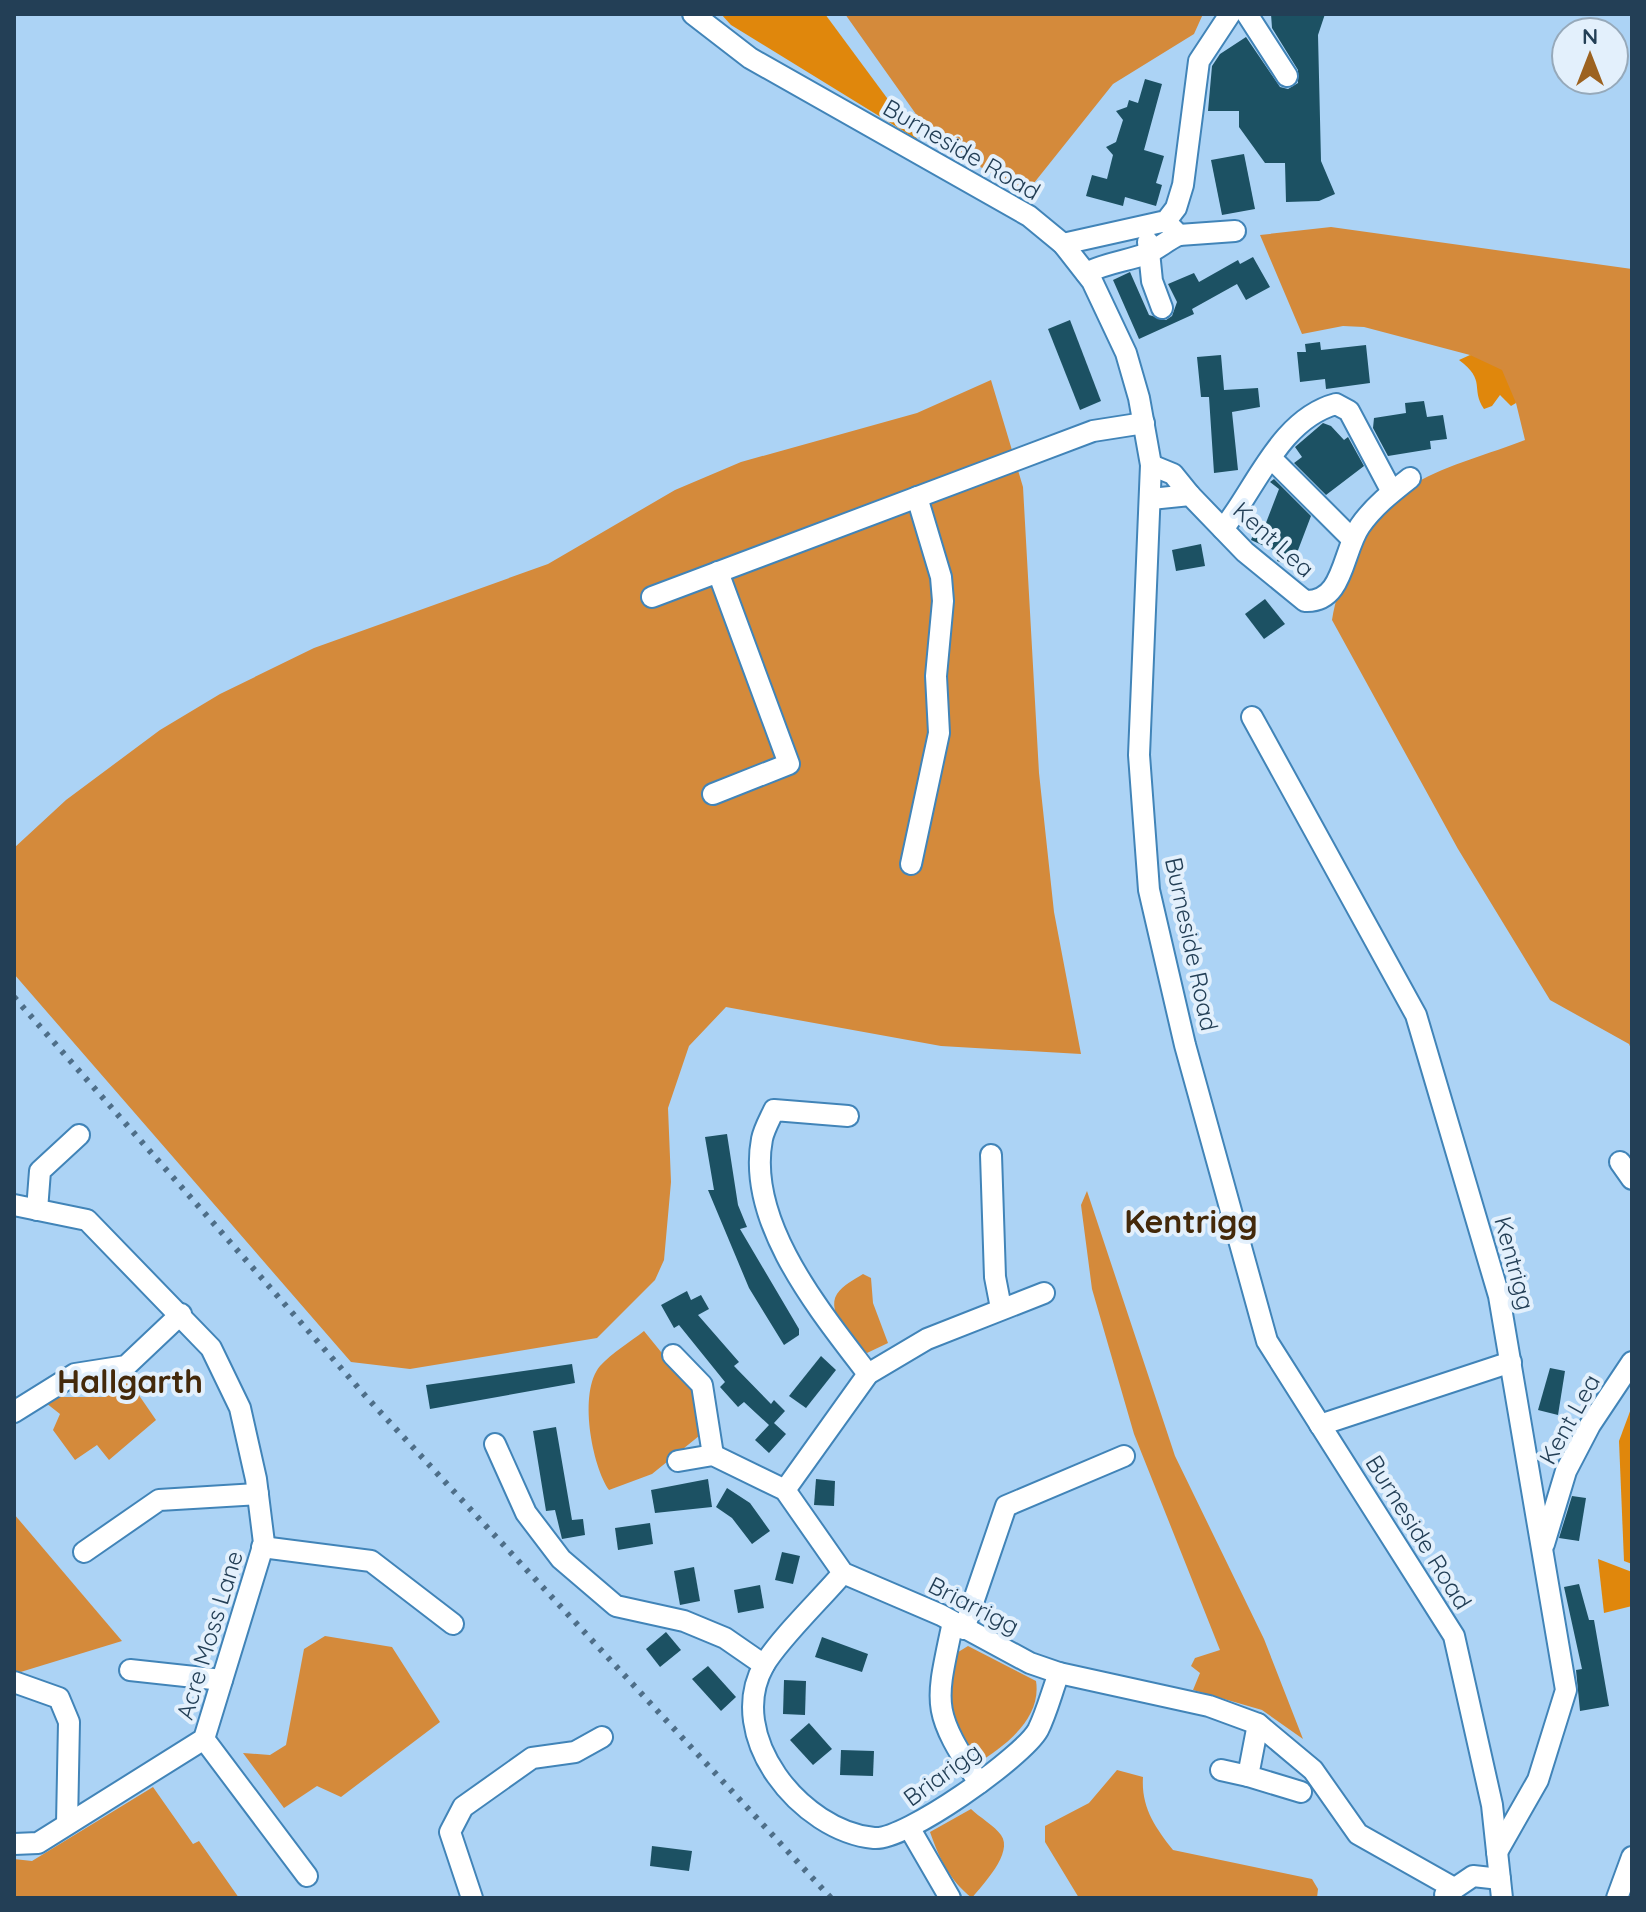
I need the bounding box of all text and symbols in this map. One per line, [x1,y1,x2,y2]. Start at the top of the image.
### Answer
north arrow [1550,16,1630,96]
text: N [1582,22,1598,50]
street label: Burneside Road [878,92,1046,206]
street label: Kent Lea [1227,495,1321,583]
street label: Burneside Road [1159,855,1225,1033]
district label: Kentrigg [1124,1201,1258,1241]
street label: Kentrigg [1488,1213,1542,1313]
district label: Hallgarth [57,1361,203,1401]
street label: Kent Lea [1532,1369,1606,1469]
street label: Burneside Road [1360,1449,1478,1615]
street label: Acre Moss Lane [169,1547,249,1723]
street label: Briarrigg [923,1569,1025,1641]
street label: Briarigg [897,1736,987,1812]

